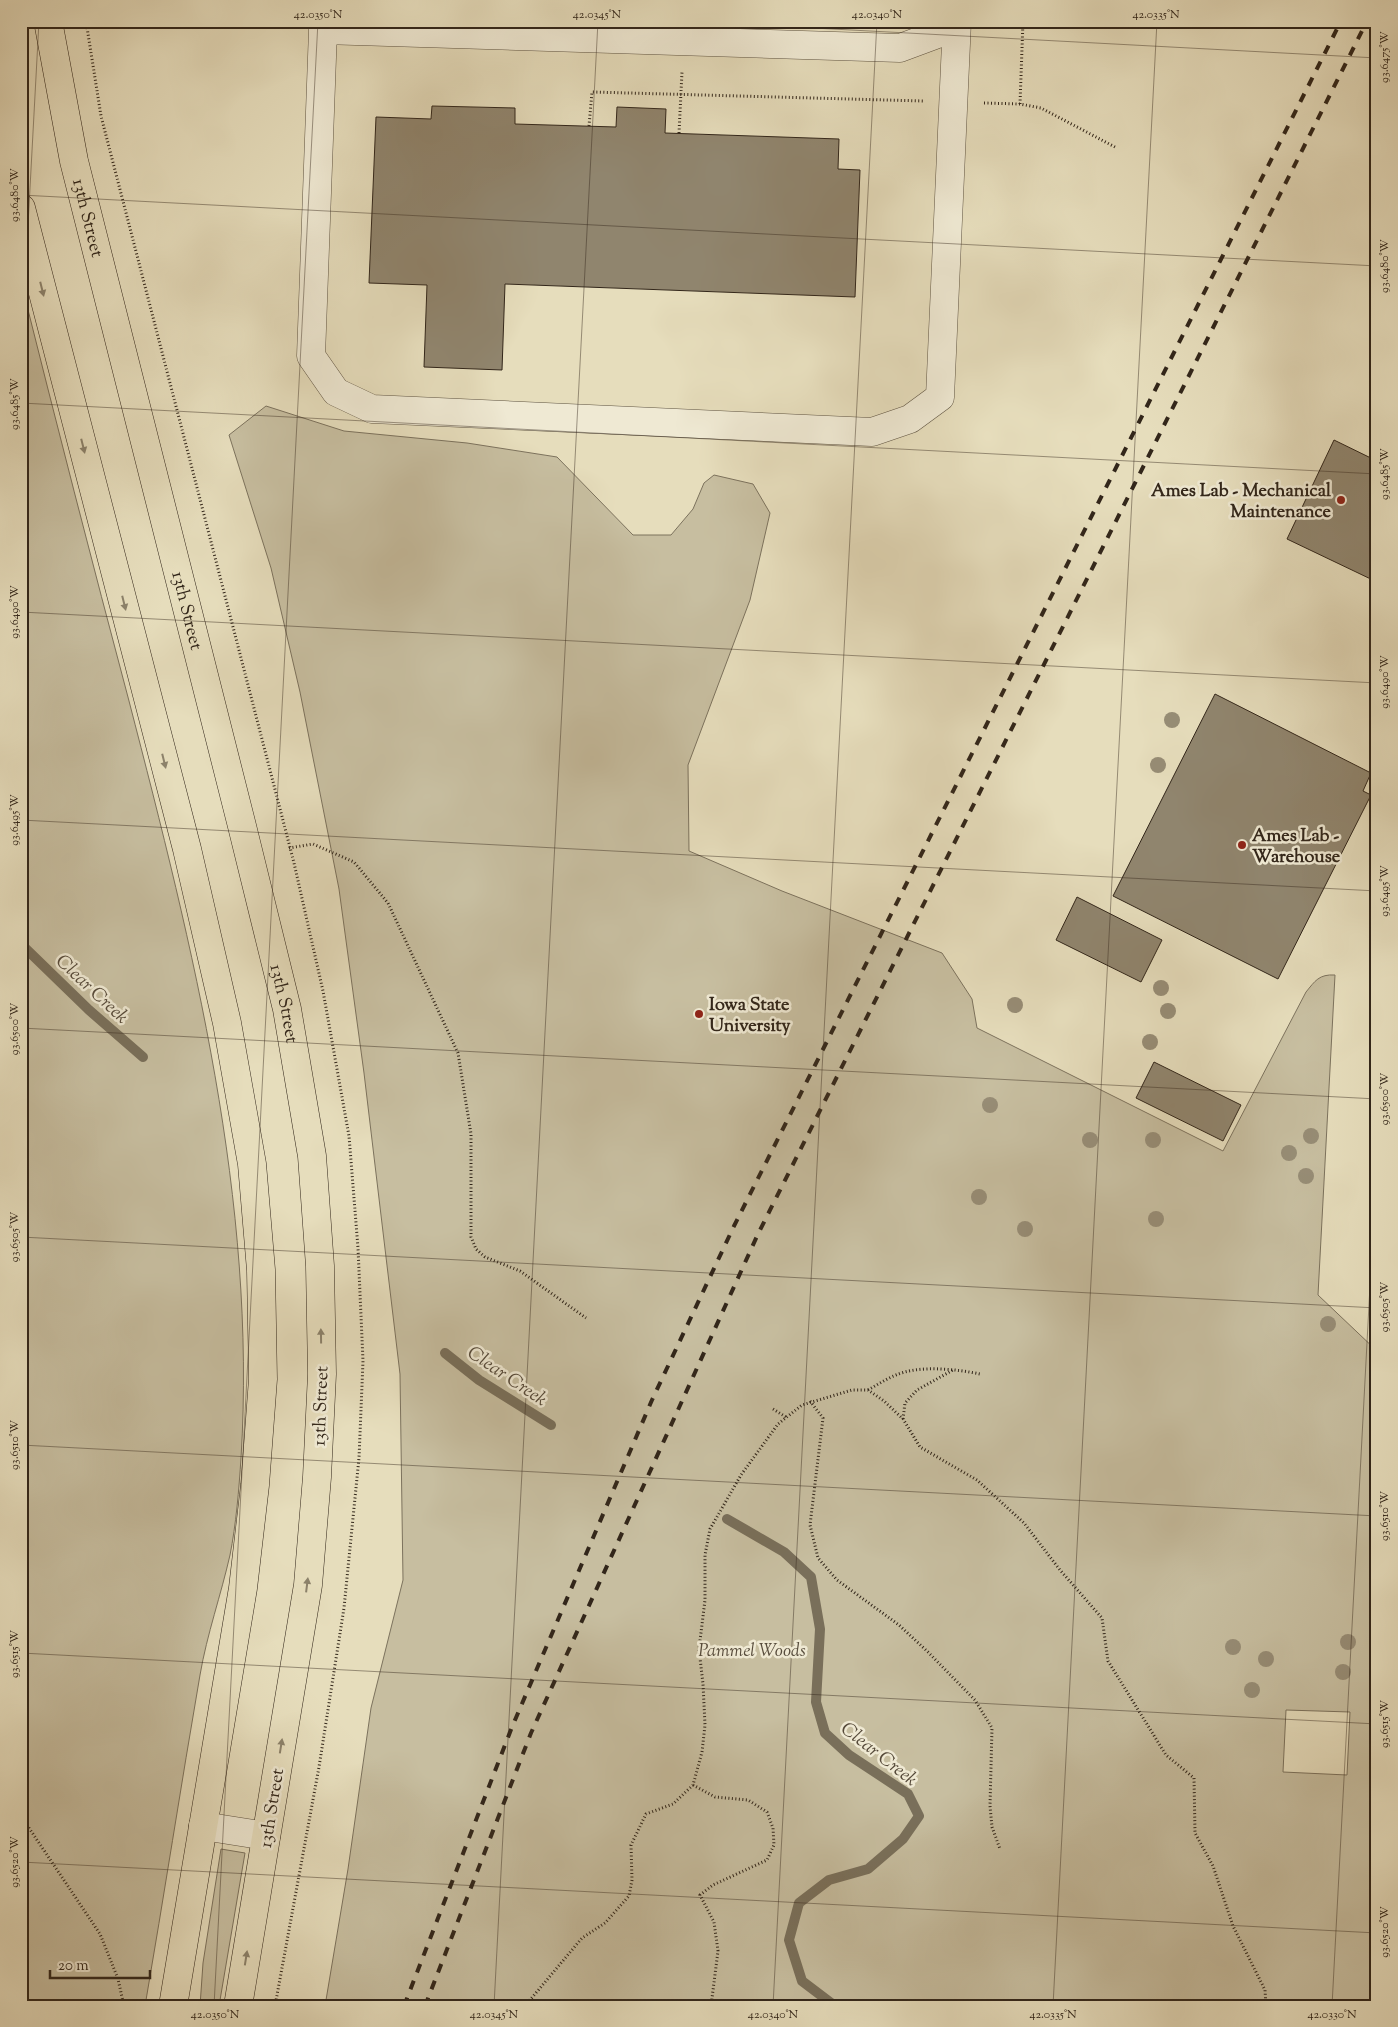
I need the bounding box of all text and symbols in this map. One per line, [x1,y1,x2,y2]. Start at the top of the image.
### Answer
text: 42.0350°N [294,6,343,24]
text: 42.0345°N [573,6,622,24]
text: 42.0340°N [852,6,903,24]
text: 42.0335°N [1132,6,1180,24]
text: 93.6475°W [1376,30,1394,83]
text: 93.6480°W [6,167,24,222]
street label: 13th Street [64,176,109,260]
text: 93.6480°W [1376,238,1394,293]
one-way arrow [38,281,46,296]
text: 93.6485°W [6,377,24,430]
one-way arrow [79,438,87,453]
text: 93.6485°W [1376,447,1394,500]
place label: Ames Lab - Mechanical Maintenance [1151,479,1332,526]
marker: Ames Lab - Mechanical Maintenance [1335,494,1347,506]
street label: 13th Street [163,569,208,653]
text: 93.6490°W [6,585,24,639]
one-way arrow [120,596,128,611]
text: 93.6490°W [1376,655,1394,709]
one-way arrow [160,753,168,768]
text: 93.6495°W [6,794,24,846]
place label: Ames Lab - Warehouse [1252,824,1341,871]
marker: Ames Lab - Warehouse [1236,839,1248,851]
text: 93.6495°W [1376,865,1394,917]
water label: Clear Creek [49,949,134,1031]
street label: 13th Street [261,962,304,1045]
place label: Iowa State University [709,993,791,1040]
text: 93.6500°W [6,1002,24,1055]
marker: Iowa State University [693,1008,705,1020]
text: 93.6500°W [1376,1072,1394,1125]
text: 93.6505°W [6,1211,24,1262]
text: 93.6505°W [1376,1281,1394,1332]
one-way arrow [317,1328,325,1344]
water label: Clear Creek [461,1340,552,1414]
street label: 13th Street [308,1366,336,1447]
text: 93.6510°W [6,1419,24,1470]
text: 93.6510°W [1376,1490,1394,1541]
one-way arrow [304,1577,312,1593]
text: 93.6515°W [6,1629,24,1678]
park label: Pammel Woods [698,1639,806,1665]
text: 93.6515°W [1376,1699,1394,1748]
water label: Clear Creek [834,1716,923,1794]
one-way arrow [278,1737,286,1753]
street label: 13th Street [254,1767,292,1850]
text: 93.6520°W [6,1835,24,1888]
text: 93.6520°W [1376,1905,1394,1958]
scale bar [50,1947,150,1979]
one-way arrow [242,1949,250,1965]
text: 20 m [58,1956,89,1977]
text: 42.0350°N [191,2006,240,2024]
text: 42.0345°N [470,2006,519,2024]
text: 42.0340°N [748,2006,799,2024]
text: 42.0335°N [1029,2006,1077,2024]
text: 42.0330°N [1307,2006,1357,2024]

